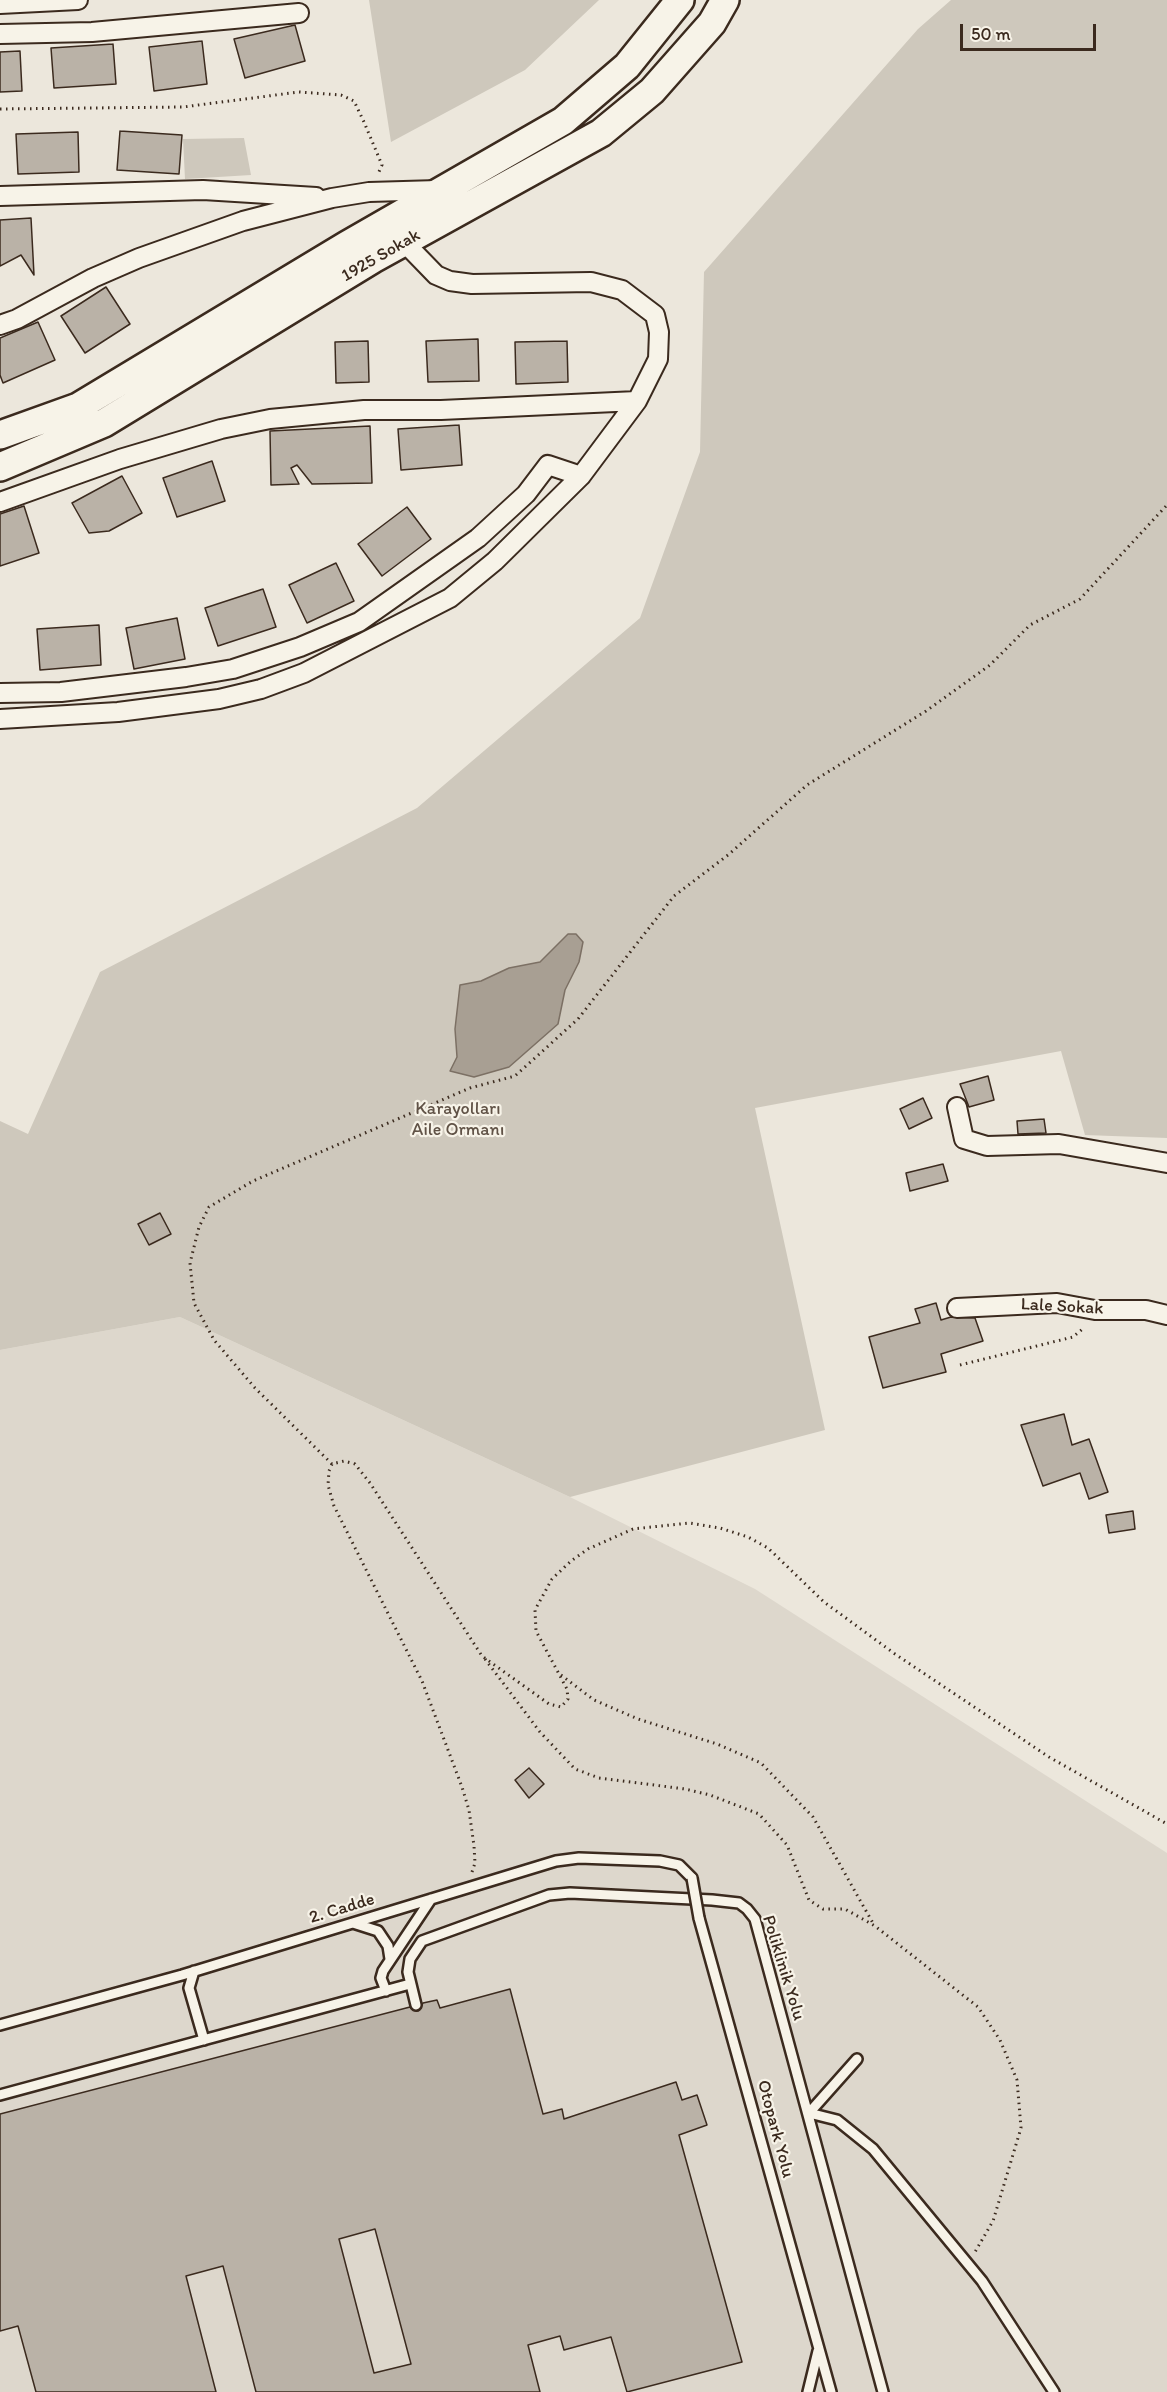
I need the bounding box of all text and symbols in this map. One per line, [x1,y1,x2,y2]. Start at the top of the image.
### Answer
scale bar [963,12,1100,50]
text: 50 m [971,23,1011,45]
street label: 1925 Sokak [338,225,424,287]
park label: Karayolları Aile Ormanı [412,1098,504,1140]
street label: Lale Sokak [1020,1294,1104,1320]
street label: 2. Cadde [307,1889,377,1929]
street label: Poliklinik Yolu [757,1913,809,2023]
street label: Otopark Yolu [752,2078,798,2180]

